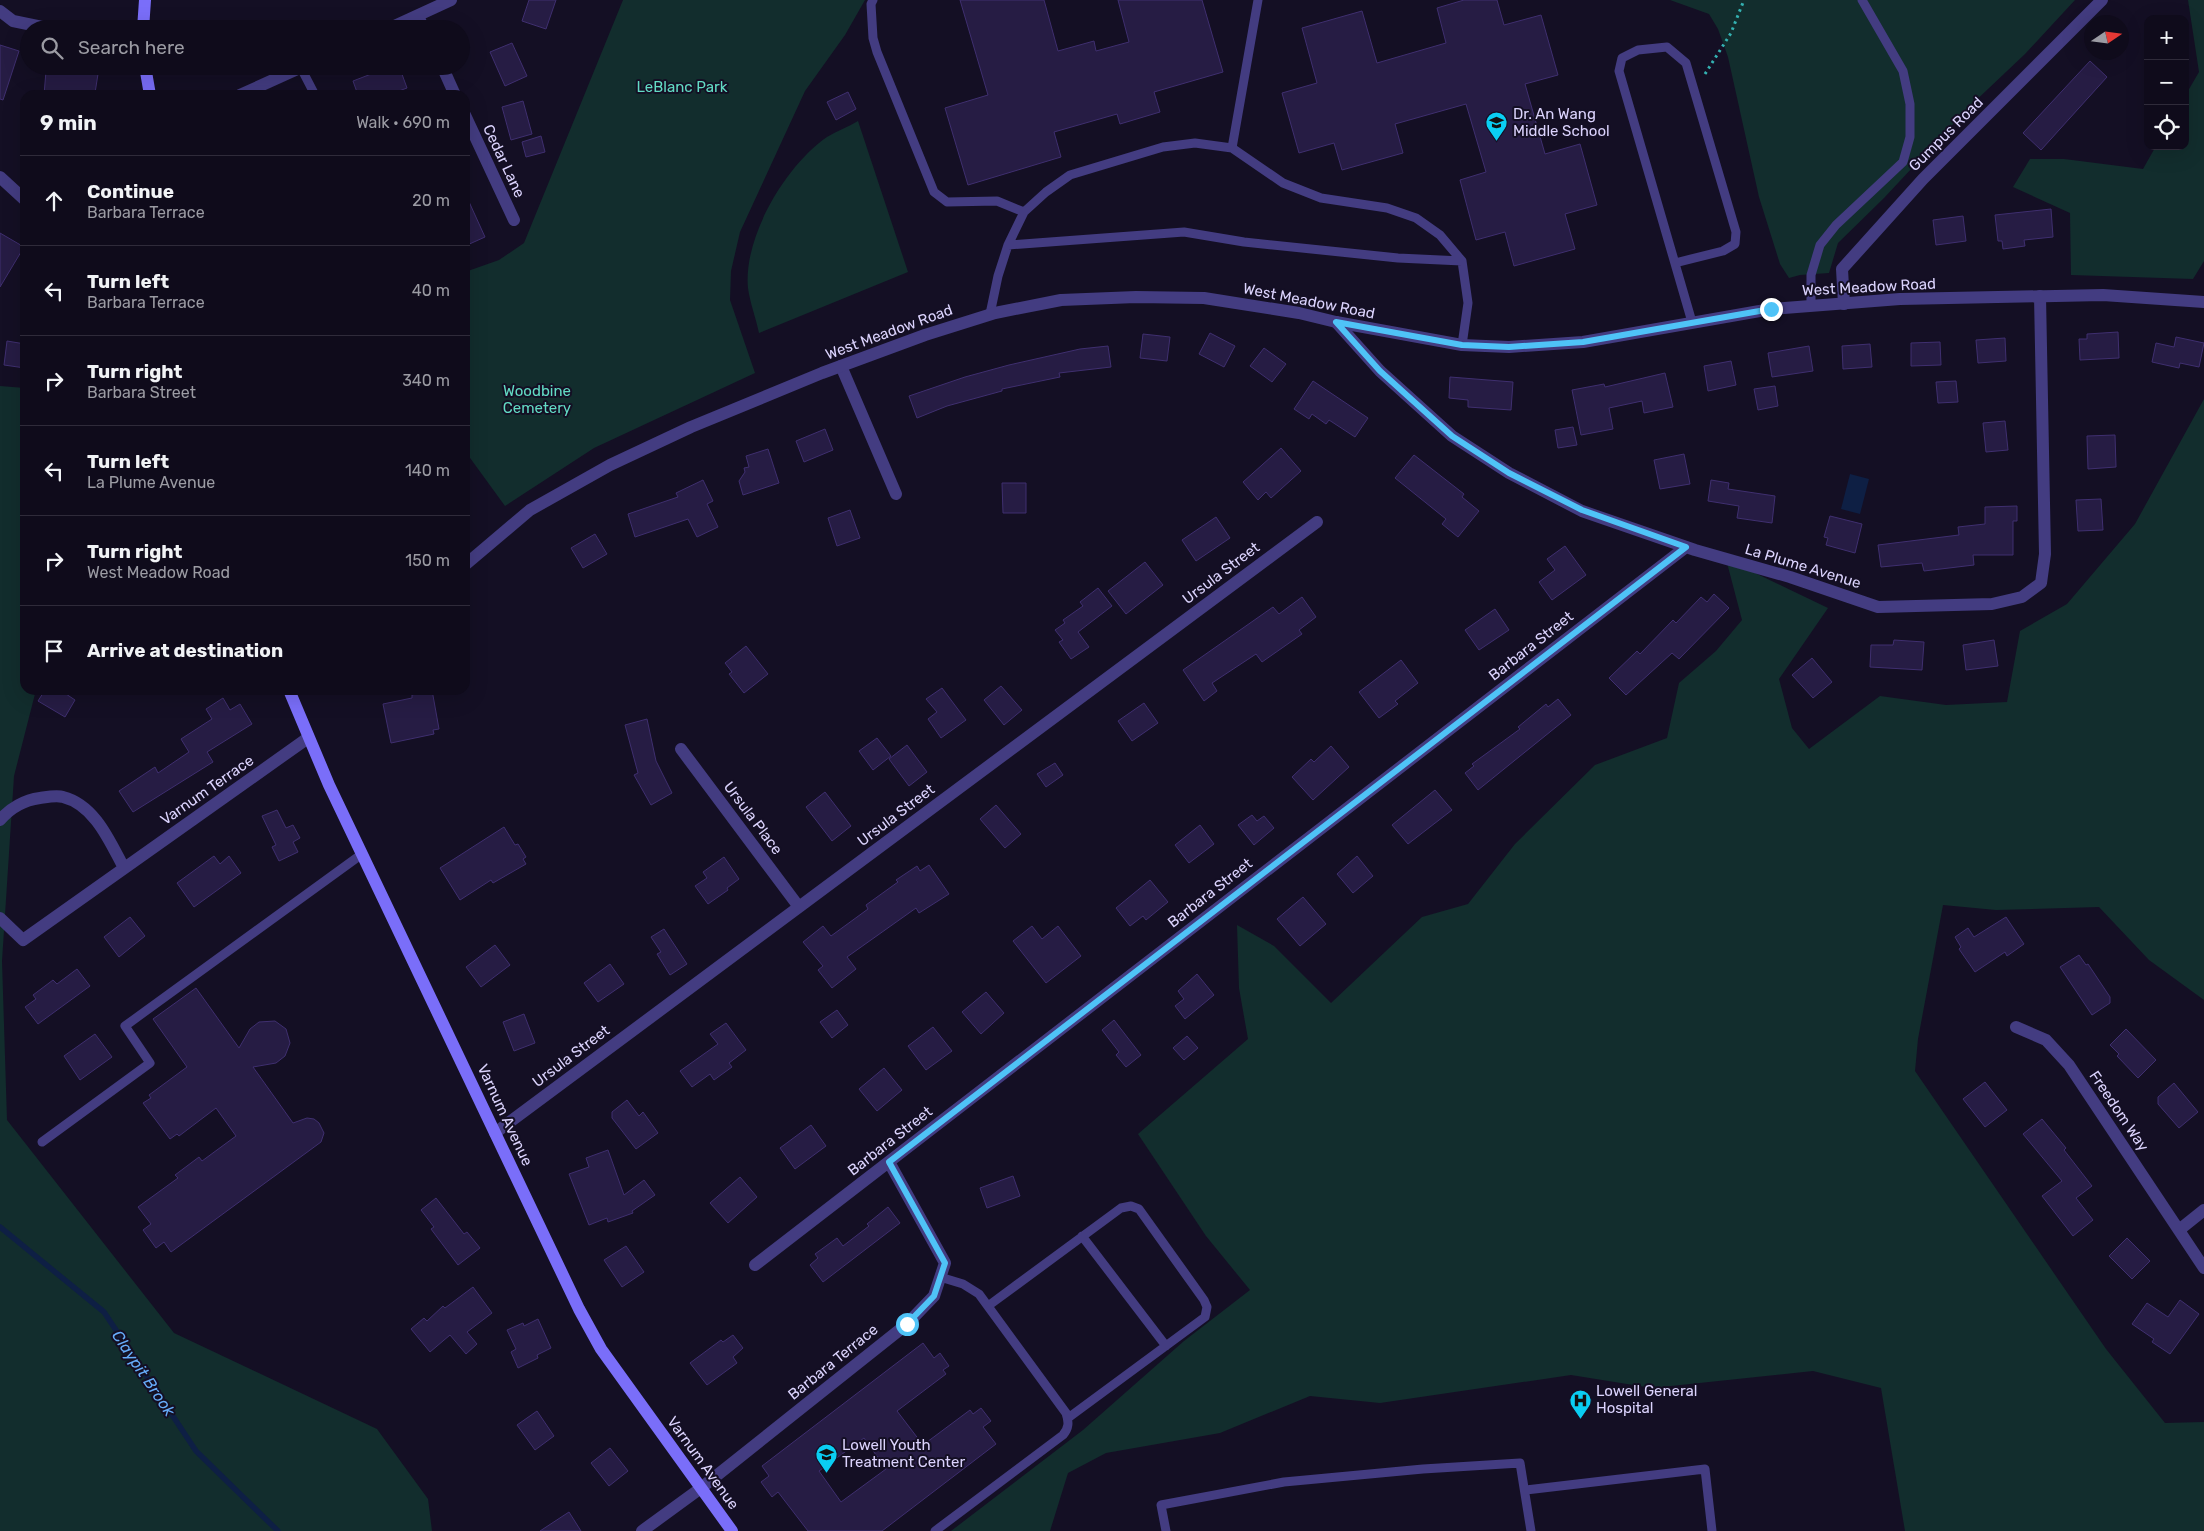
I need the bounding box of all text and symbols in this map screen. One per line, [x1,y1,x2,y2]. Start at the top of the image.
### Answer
north arrow [2084,15,2129,60]
map controls [2144,15,2189,150]
button: + [2144,15,2189,60]
search box [20,20,470,75]
icon: search [38,34,66,62]
text: Search here [78,36,185,59]
button: − [2144,60,2189,105]
park label: LeBlanc Park [637,78,728,96]
street label: Gumpus Road [1905,93,1987,175]
place label: Dr. An Wang Middle School [1513,105,1610,140]
button: locate [2144,105,2189,150]
text: 9 min [40,110,97,135]
school or university icon: Dr. An Wang Middle School [1485,111,1509,142]
text: Walk · 690 m [356,113,450,132]
street label: Cedar Lane [479,121,529,201]
text: Continue [87,180,174,203]
icon: ahead [40,187,68,215]
text: 20 m [412,191,450,210]
text: Barbara Terrace [87,203,205,222]
text: Turn left [87,270,169,293]
street label: West Meadow Road [1802,275,1936,299]
icon: left [40,277,68,305]
street label: West Meadow Road [1241,279,1377,323]
text: 40 m [412,281,450,300]
text: Barbara Terrace [87,293,205,312]
route end [1760,298,1783,321]
street label: West Meadow Road [823,301,955,363]
text: Turn right [87,360,182,383]
icon: right [40,367,68,395]
text: 340 m [402,371,450,390]
park label: Woodbine Cemetery [503,382,571,417]
text: Barbara Street [87,383,196,402]
text: Turn left [87,450,169,473]
icon: left [40,457,68,485]
text: 140 m [405,461,450,480]
text: La Plume Avenue [87,473,215,492]
street label: Ursula Street [1179,538,1263,608]
text: Turn right [87,540,182,563]
street label: La Plume Avenue [1743,540,1863,592]
icon: right [40,547,68,575]
text: 150 m [405,551,450,570]
text: West Meadow Road [87,563,230,582]
street label: Barbara Street [1485,607,1577,685]
icon: arrive [40,637,68,665]
text: Arrive at destination [87,639,283,662]
street label: Varnum Terrace [157,751,257,829]
street label: Ursula Place [720,778,786,858]
street label: Ursula Street [854,780,938,850]
street label: Barbara Street [1164,854,1256,932]
street label: Ursula Street [529,1021,613,1091]
street label: Varnum Avenue [474,1061,536,1169]
street label: Freedom Way [2085,1067,2153,1155]
street label: Barbara Street [844,1102,936,1180]
route start [896,1313,919,1336]
street label: Barbara Terrace [784,1320,882,1404]
water label: Claypit Brook [108,1327,180,1421]
place label: Lowell General Hospital [1596,1382,1698,1417]
hospital icon: Lowell General Hospital [1568,1388,1592,1419]
street label: Varnum Avenue [663,1413,743,1513]
place label: Lowell Youth Treatment Center [842,1436,965,1471]
school or university icon: Lowell Youth Treatment Center [814,1442,838,1473]

